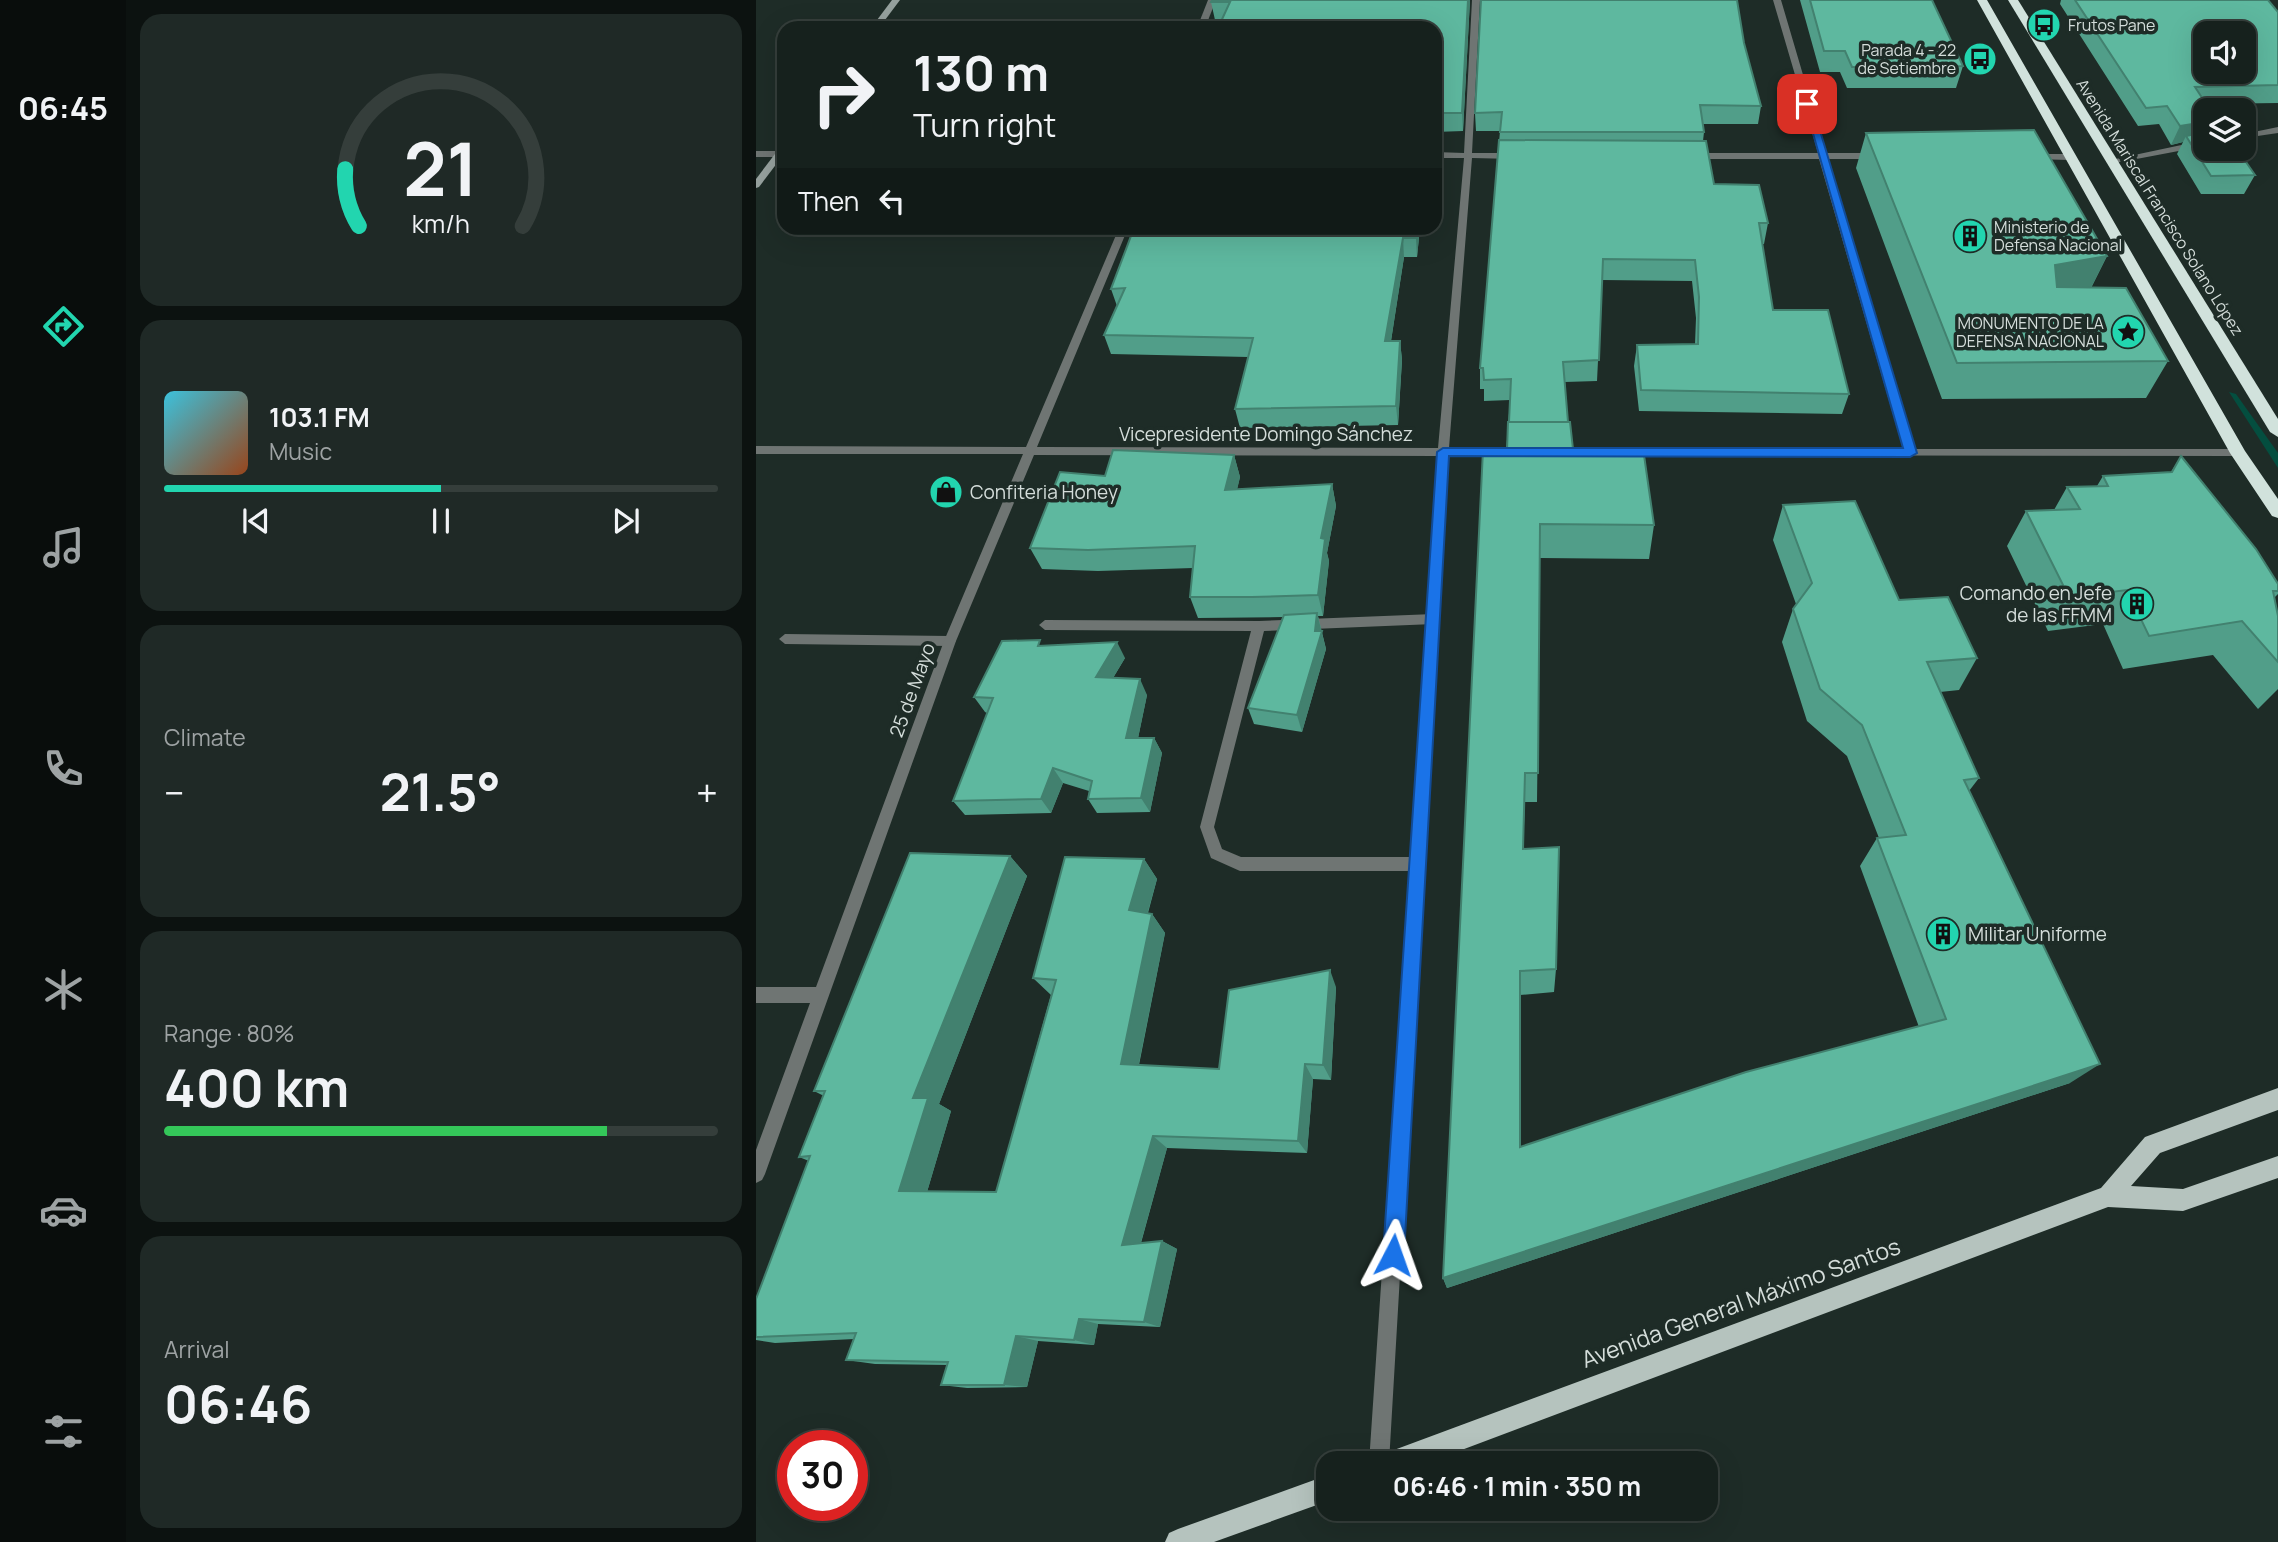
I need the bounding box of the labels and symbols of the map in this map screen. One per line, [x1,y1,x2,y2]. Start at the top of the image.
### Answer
bus stop icon: Frutos Pane [2025,6,2063,44]
place label: Frutos Pane [2068,14,2155,36]
place label: Parada 4 - 22 de Setiembre [1857,39,1956,79]
bus stop icon: Parada 4 - 22 de Setiembre [1961,40,1999,78]
pin [1777,74,1837,134]
street label: Avenida Mariscal Francisco Solano López [2071,74,2249,340]
place label: Ministerio de Defensa Nacional [1994,216,2122,256]
building icon: Ministerio de Defensa Nacional [1951,217,1989,255]
place label: MONUMENTO DE LA DEFENSA NACIONAL [1956,312,2104,352]
place icon: MONUMENTO DE LA DEFENSA NACIONAL [2109,313,2147,351]
street label: Vicepresidente Domingo Sánchez [1119,421,1413,447]
shop icon: Confiteria Honey [927,473,965,511]
place label: Confiteria Honey [970,479,1118,505]
place label: Comando en Jefe de las FFMM [1960,580,2112,628]
building icon: Comando en Jefe de las FFMM [2118,585,2156,623]
street label: 25 de Mayo [883,639,941,741]
building icon: Militar Uniforme [1924,915,1962,953]
place label: Militar Uniforme [1968,921,2107,947]
position arrow [1356,1218,1430,1292]
street label: Avenida General Máximo Santos [1577,1229,1905,1375]
speed limit sign: 30 [777,1430,868,1521]

